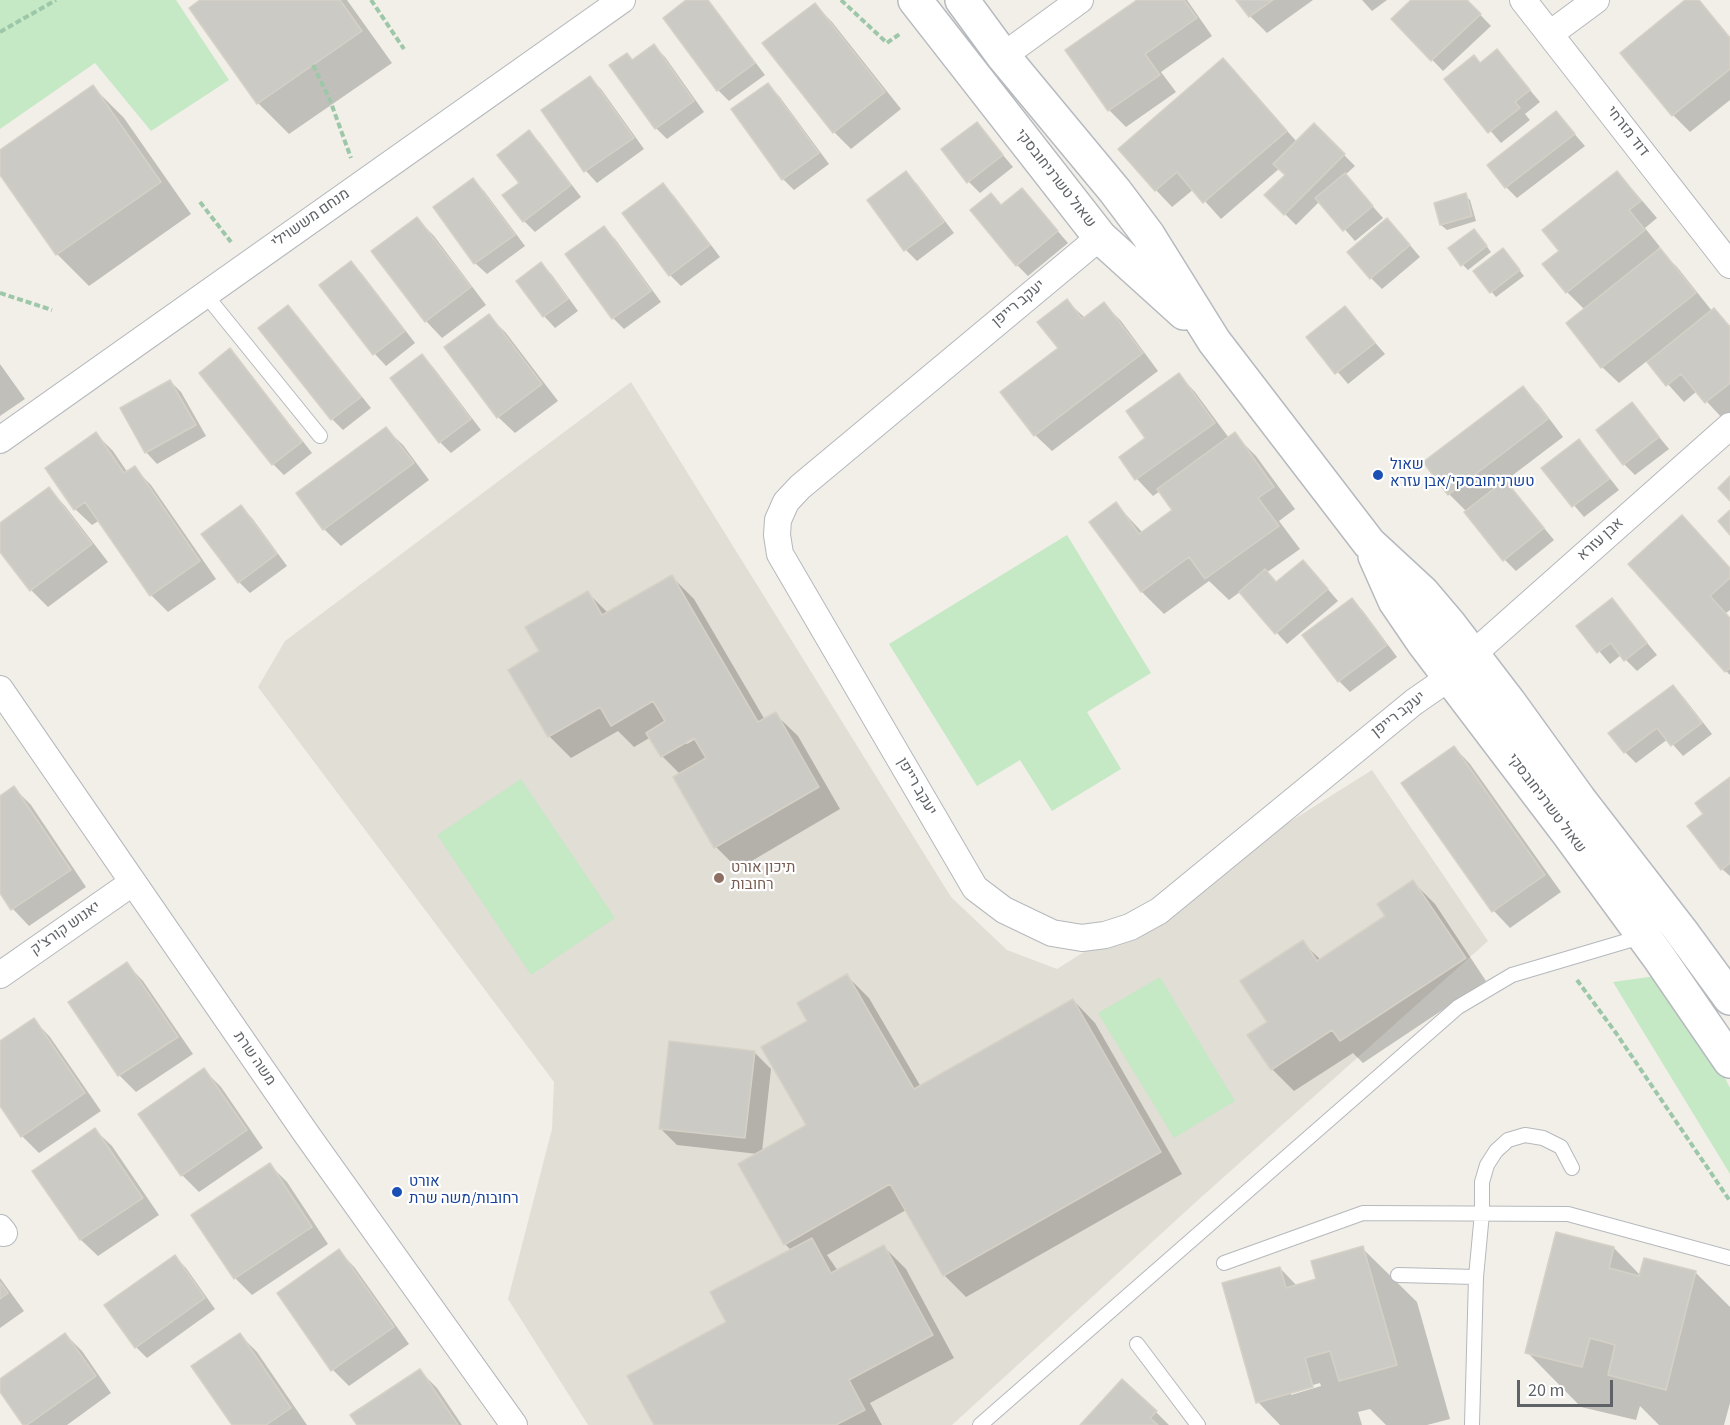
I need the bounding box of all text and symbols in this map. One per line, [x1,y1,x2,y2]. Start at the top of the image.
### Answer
street label: דוד מזרחי [1602,103,1652,161]
street label: שאול טשרניחובסקי [1011,126,1099,232]
street label: מנחם מששוילי [269,186,353,252]
street label: יעקב רייפן [989,277,1049,331]
place label: שאול טשרניחובסקי/אבן עזרא [1390,457,1534,492]
marker: שאול טשרניחובסקי/אבן עזרא [1371,468,1385,482]
street label: אבן עזרא [1574,515,1628,565]
street label: יעקב רייפן [1368,688,1430,742]
street label: שאול טשרניחובסקי [1503,751,1589,857]
street label: יעקב רייפן [892,755,940,819]
place label: תיכון אורט רחובות [731,860,795,895]
marker: תיכון אורט רחובות [712,871,726,885]
street label: יאנוש קורצ'ק [28,898,104,960]
street label: משה שרת [229,1028,279,1090]
place label: אורט רחובות/משה שרת [409,1174,519,1209]
marker: אורט רחובות/משה שרת [390,1185,404,1199]
scale bar [1520,1368,1616,1406]
text: 20 m [1528,1378,1564,1403]

